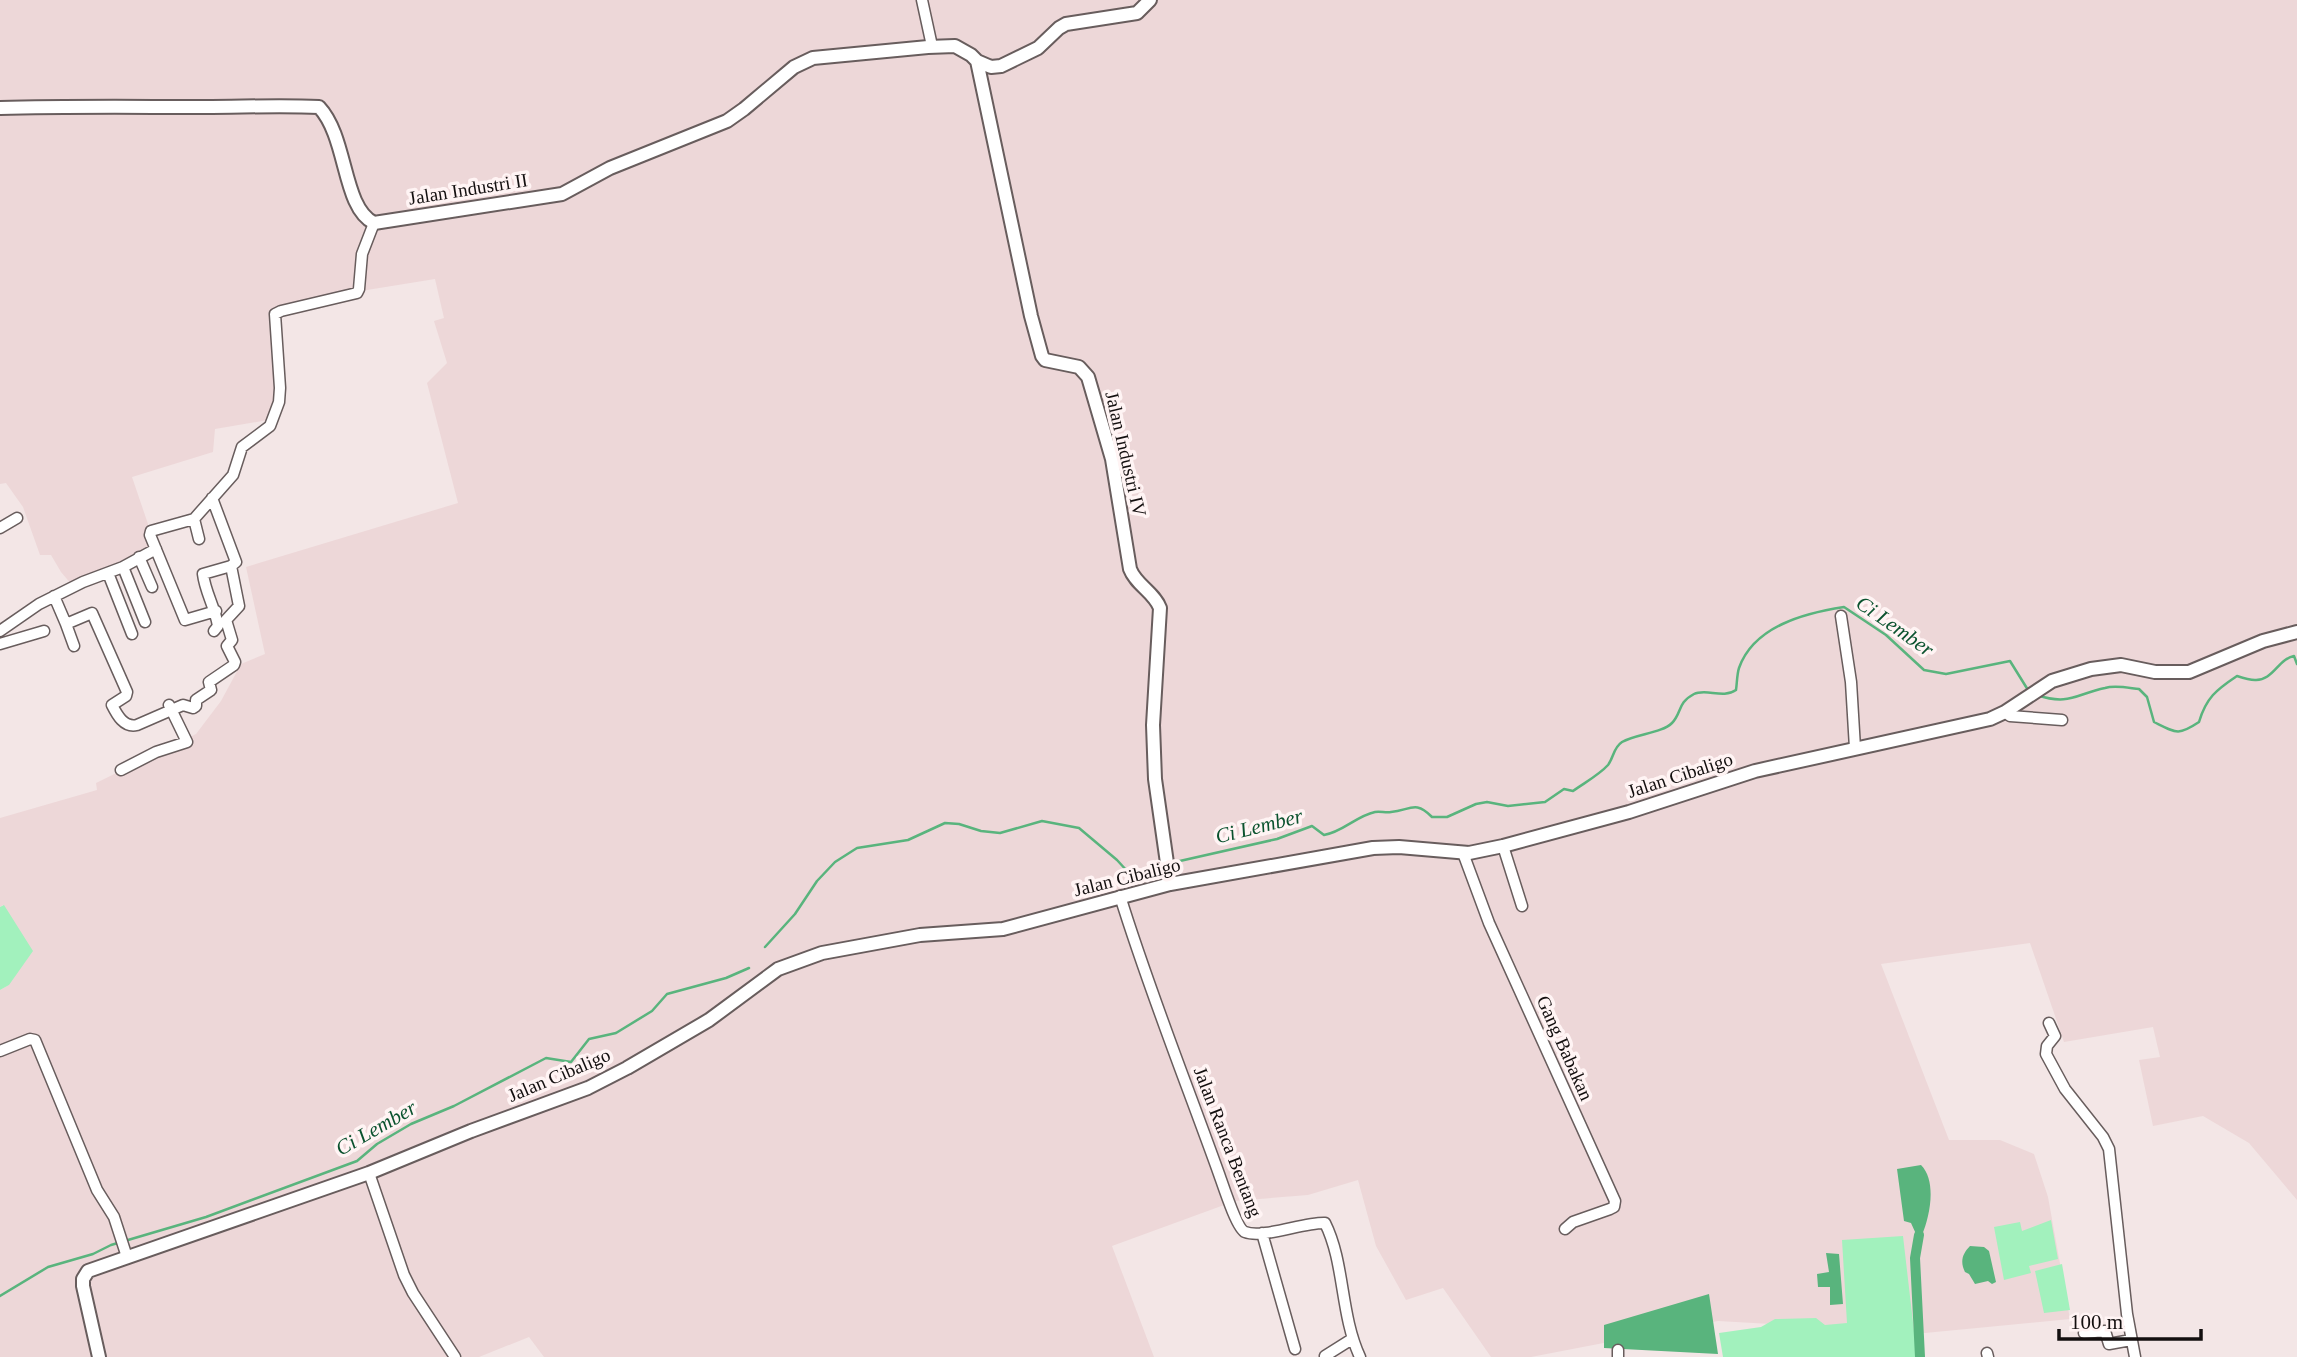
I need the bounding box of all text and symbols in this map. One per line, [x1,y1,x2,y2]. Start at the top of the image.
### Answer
street label: Jalan Industri II [407,169,529,209]
street label: Jalan Industri IV [1101,389,1151,519]
water label: Ci Lember [1852,591,1939,662]
street label: Jalan Cibaligo [1625,748,1735,802]
water label: Ci Lember [1213,803,1306,848]
street label: Jalan Cibaligo [1071,854,1183,900]
street label: Gang Babakan [1533,992,1598,1104]
street label: Jalan Cibaligo [505,1044,613,1106]
street label: Jalan Ranca Bentang [1190,1064,1267,1221]
water label: Ci Lember [331,1095,421,1161]
scale bar [2059,1298,2201,1342]
text: 100 m [2070,1310,2123,1334]

